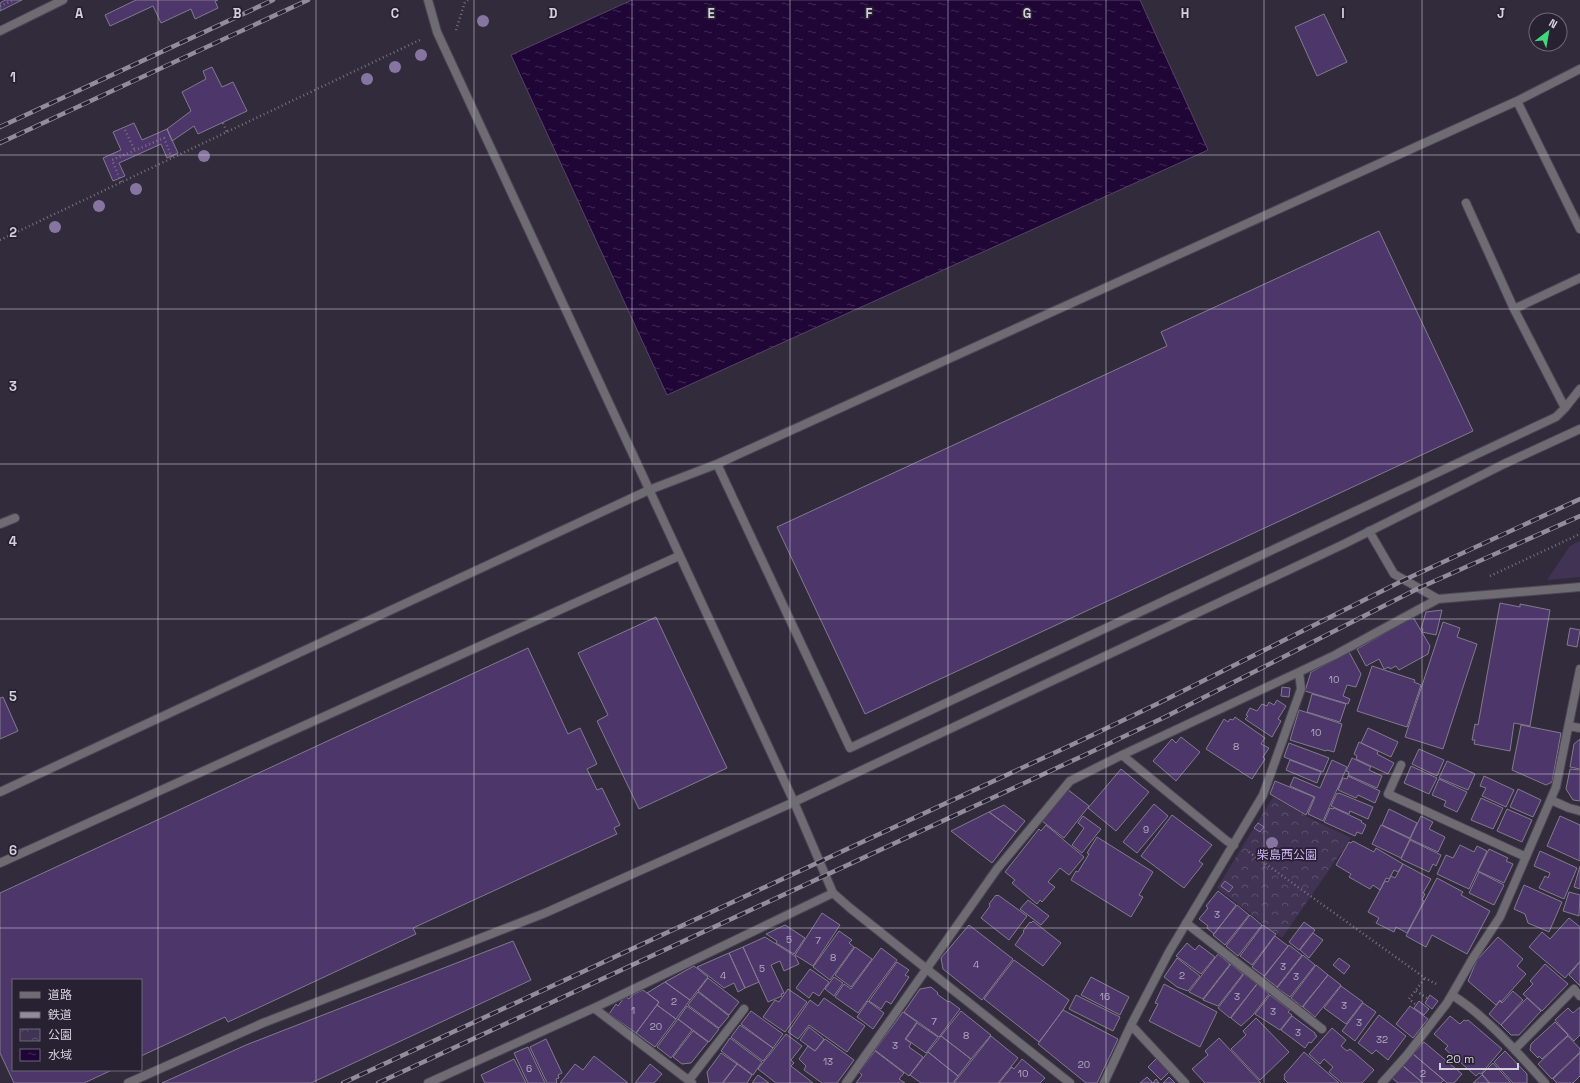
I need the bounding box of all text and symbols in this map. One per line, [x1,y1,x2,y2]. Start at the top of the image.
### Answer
text: A [75,5,84,22]
text: B [233,5,242,22]
text: C [391,5,399,22]
text: D [549,5,558,22]
text: E [707,5,715,22]
text: F [866,5,873,22]
text: G [1023,5,1031,22]
text: H [1181,5,1189,22]
text: I [1341,5,1345,22]
text: J [1497,5,1505,22]
north arrow [1528,12,1568,52]
text: N [1546,16,1560,31]
text: 1 [10,69,16,86]
text: 2 [9,224,17,241]
text: 3 [9,378,17,395]
text: 4 [9,533,17,550]
house number: 10 [1329,673,1339,686]
text: 5 [9,688,17,705]
house number: 10 [1311,726,1321,739]
house number: 8 [1233,740,1239,753]
house number: 9 [1143,823,1149,836]
text: 6 [9,842,17,859]
park label: 柴島西公園 [1257,847,1317,863]
house number: 3 [1214,908,1220,921]
house number: 5 [786,933,792,946]
house number: 7 [815,934,821,947]
house number: 8 [830,951,836,964]
house number: 4 [973,958,979,971]
house number: 3 [1280,960,1286,973]
house number: 5 [759,962,765,975]
house number: 4 [720,969,726,982]
house number: 2 [1179,969,1185,982]
house number: 3 [1293,970,1299,983]
legend [12,979,142,1071]
text: 道路 [48,987,72,1003]
house number: 16 [1100,990,1110,1003]
house number: 3 [1234,990,1240,1003]
house number: 2 [671,995,677,1008]
house number: 3 [1341,999,1347,1012]
house number: 1 [631,1004,635,1017]
house number: 3 [1270,1005,1276,1018]
text: 鉄道 [48,1007,72,1023]
house number: 7 [931,1015,937,1028]
house number: 3 [1356,1016,1362,1029]
house number: 20 [650,1020,662,1033]
house number: 3 [1295,1026,1301,1039]
text: 公園 [48,1027,72,1043]
house number: 8 [963,1029,969,1042]
house number: 32 [1376,1033,1388,1046]
house number: 3 [892,1039,898,1052]
scale bar [1440,1045,1518,1071]
text: 水域 [48,1047,72,1063]
text: 20 m [1446,1051,1474,1067]
house number: 13 [823,1055,833,1068]
house number: 20 [1078,1058,1090,1071]
house number: 6 [526,1062,532,1075]
house number: 10 [1018,1067,1028,1080]
house number: 2 [1420,1067,1426,1080]

